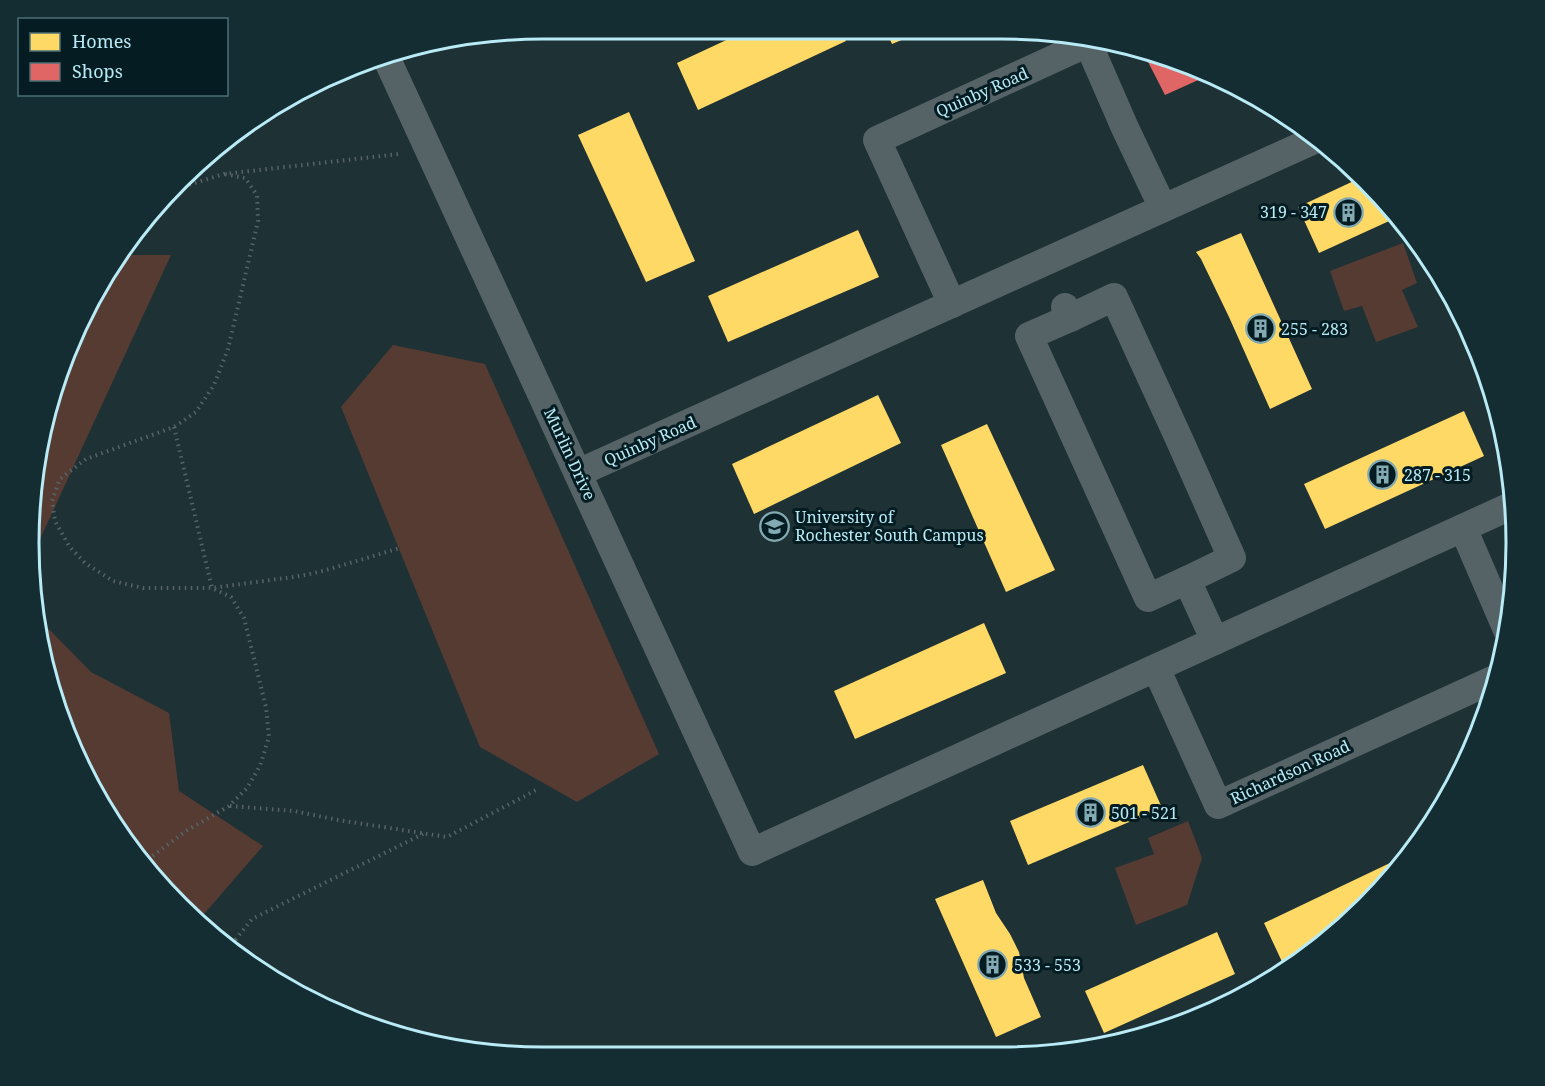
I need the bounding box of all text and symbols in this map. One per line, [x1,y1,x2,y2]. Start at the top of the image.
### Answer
legend [18,18,228,96]
text: Homes [72,29,131,53]
text: Shops [72,59,123,83]
street label: Quinby Road [932,62,1032,122]
building icon: 319 - 347 [1332,196,1364,228]
place label: 319 - 347 [1260,201,1327,223]
building icon: 255 - 283 [1244,313,1276,345]
place label: 255 - 283 [1281,318,1348,340]
street label: Murlin Drive [539,404,601,504]
street label: Quinby Road [600,411,700,471]
building icon: 287 - 315 [1367,459,1399,491]
place label: 287 - 315 [1404,464,1471,486]
place label: University of Rochester South Campus [795,506,984,546]
school or university icon: University of Rochester South Campus [758,510,790,542]
street label: Richardson Road [1227,735,1353,809]
building icon: 501 - 521 [1074,797,1106,829]
place label: 501 - 521 [1111,802,1178,824]
building icon: 533 - 553 [977,949,1009,981]
place label: 533 - 553 [1014,954,1081,976]

